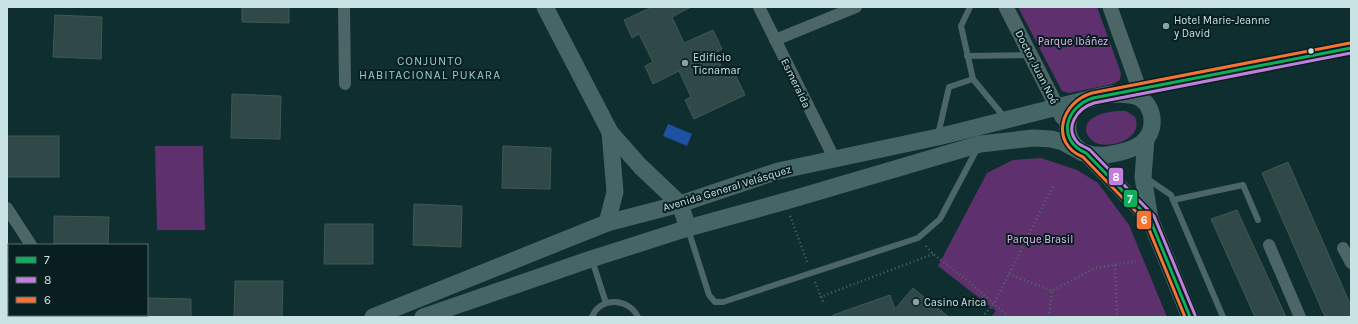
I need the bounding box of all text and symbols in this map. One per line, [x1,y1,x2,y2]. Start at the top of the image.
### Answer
place label: Hotel Marie-Jeanne y David [1173,14,1270,40]
marker: Hotel Marie-Jeanne y David [1161,21,1171,31]
street label: Doctor Juan Noé [1012,28,1061,107]
park label: Parque Ibáñez [1038,35,1108,48]
unlabelled marker [1306,46,1316,56]
place label: Edificio Ticnamar [693,51,741,77]
district label: CONJUNTO HABITACIONAL PUKARA [359,54,501,82]
street label: Esmeralda [778,56,813,110]
marker: Edificio Ticnamar [680,58,690,68]
street label: Avenida General Velásquez [661,163,793,214]
line badge: 8 [1108,167,1124,186]
text: 8 [1112,171,1120,184]
line badge: 7 [1123,189,1138,208]
text: 7 [1127,193,1133,206]
line badge: 6 [1136,210,1152,230]
text: 6 [1141,214,1148,227]
park label: Parque Brasil [1007,233,1073,246]
legend [8,244,148,316]
text: 7 [44,253,50,267]
text: 8 [44,273,51,287]
text: 6 [44,293,51,307]
place label: Casino Arica [924,296,986,309]
marker: Casino Arica [911,297,921,307]

